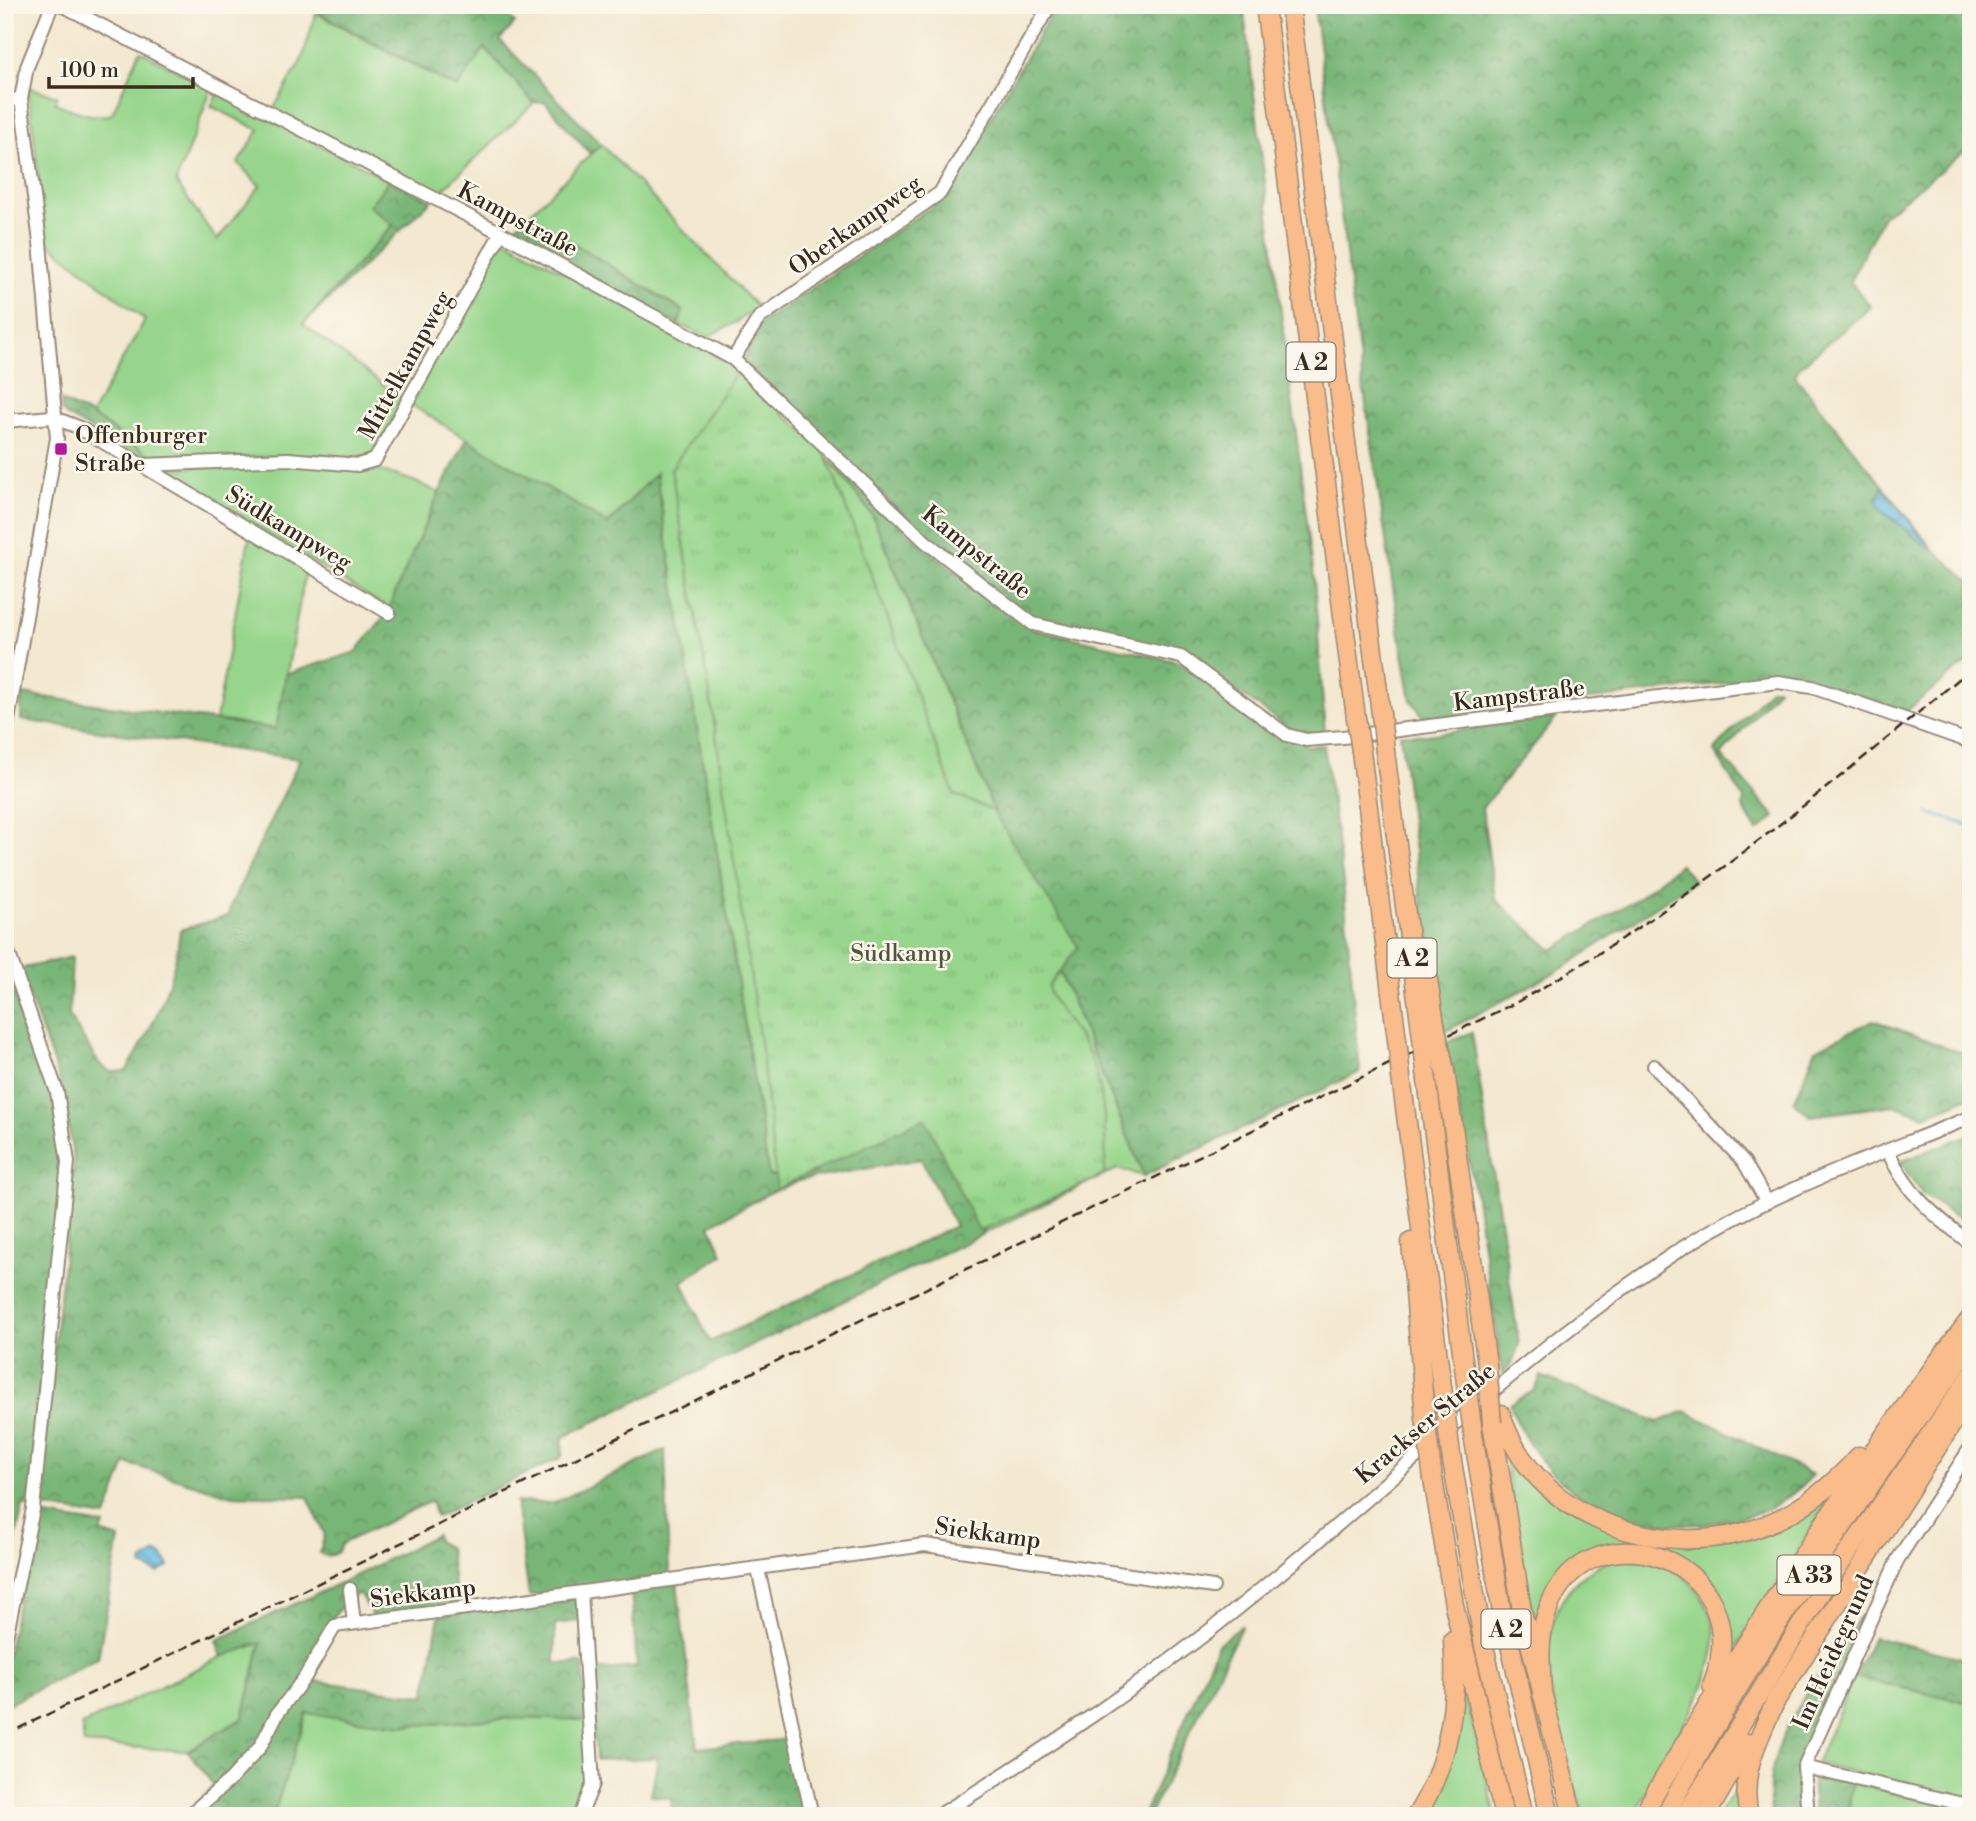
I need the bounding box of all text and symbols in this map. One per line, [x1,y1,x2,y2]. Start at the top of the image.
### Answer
scale bar [49,46,192,90]
text: 100 m [60,58,119,84]
street label: Oberkampweg [783,169,928,283]
street label: Kampstraße [452,176,583,264]
street label: Mittelkampweg [353,285,459,445]
road number: A 2 [1286,342,1336,382]
place label: Offenburger Straße [75,421,207,479]
marker: Offenburger Straße [53,441,69,457]
street label: Südkampweg [220,479,358,579]
street label: Kampstraße [915,499,1037,606]
street label: Kampstraße [1451,673,1587,719]
park label: Südkamp [850,939,952,969]
road number: A 2 [1388,939,1436,978]
street label: Krackser Straße [1349,1356,1502,1491]
street label: Siekkamp [933,1512,1043,1556]
road number: A 33 [1778,1556,1840,1594]
street label: Im Heidegrund [1787,1570,1881,1734]
street label: Siekkamp [368,1573,478,1615]
road number: A 2 [1482,1610,1530,1648]

